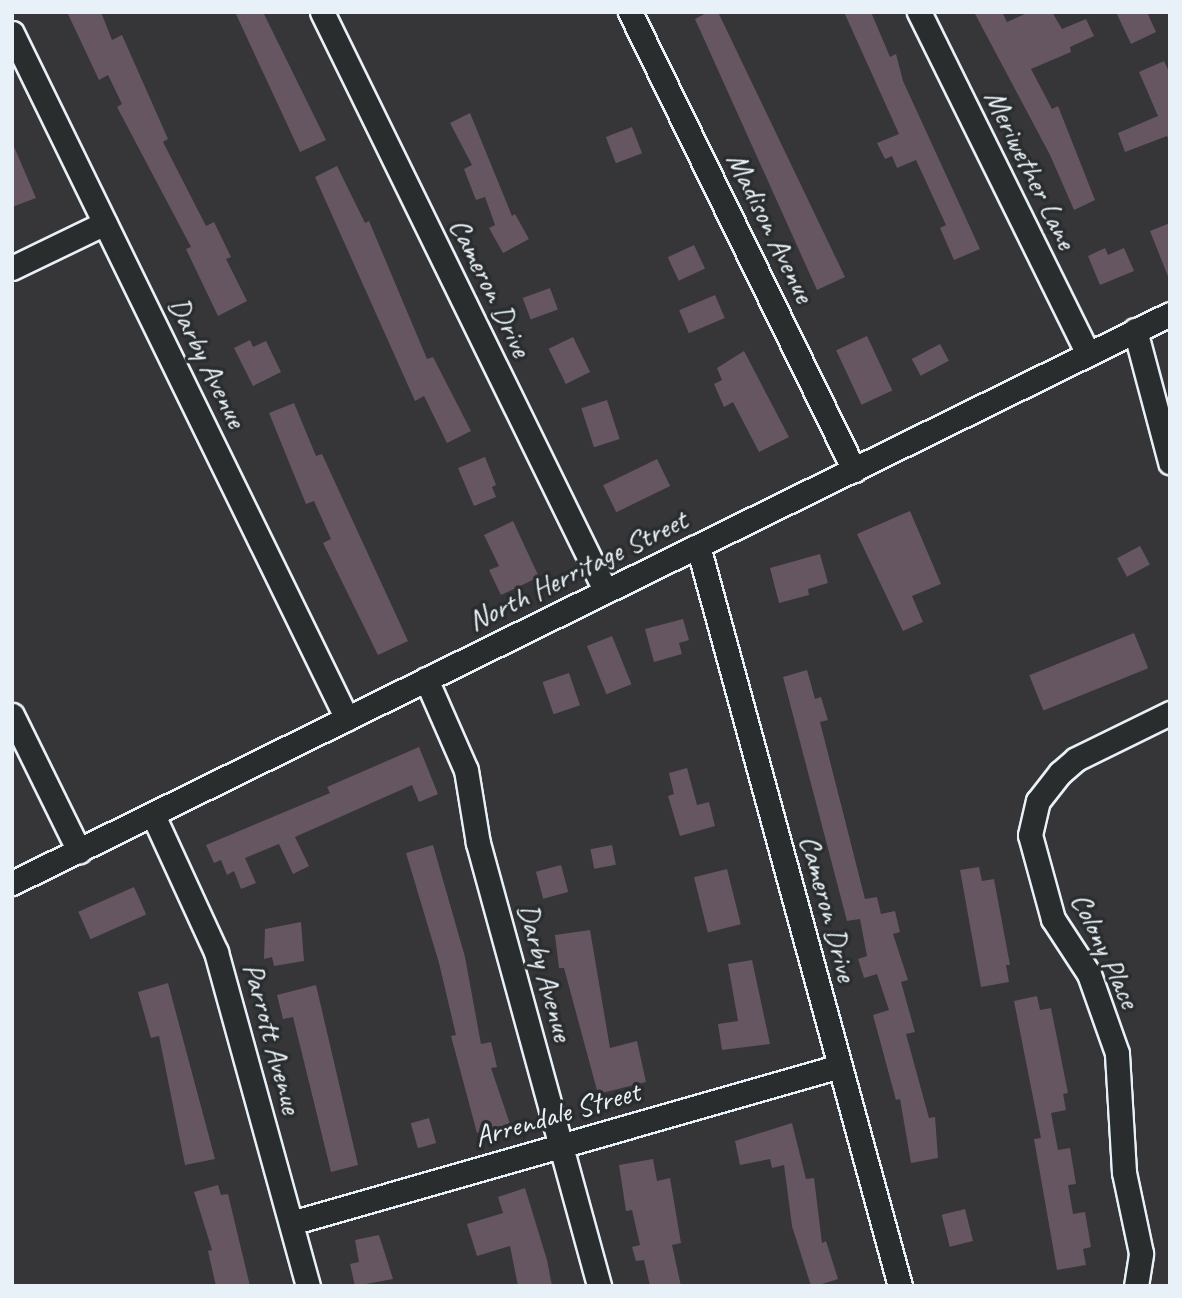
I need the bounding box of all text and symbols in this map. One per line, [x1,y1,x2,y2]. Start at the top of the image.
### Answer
street label: Meriwether Lane [977,83,1085,255]
street label: Madison Avenue [719,146,823,308]
street label: Cameron Drive [442,212,540,362]
street label: Darby Avenue [161,291,255,433]
street label: North Herritage Street [462,501,692,639]
street label: Cameron Drive [792,831,866,985]
street label: Colony Place [1063,886,1149,1014]
street label: Darby Avenue [510,899,582,1045]
street label: Parrott Avenue [236,959,310,1117]
street label: Arrendale Street [470,1073,644,1155]

